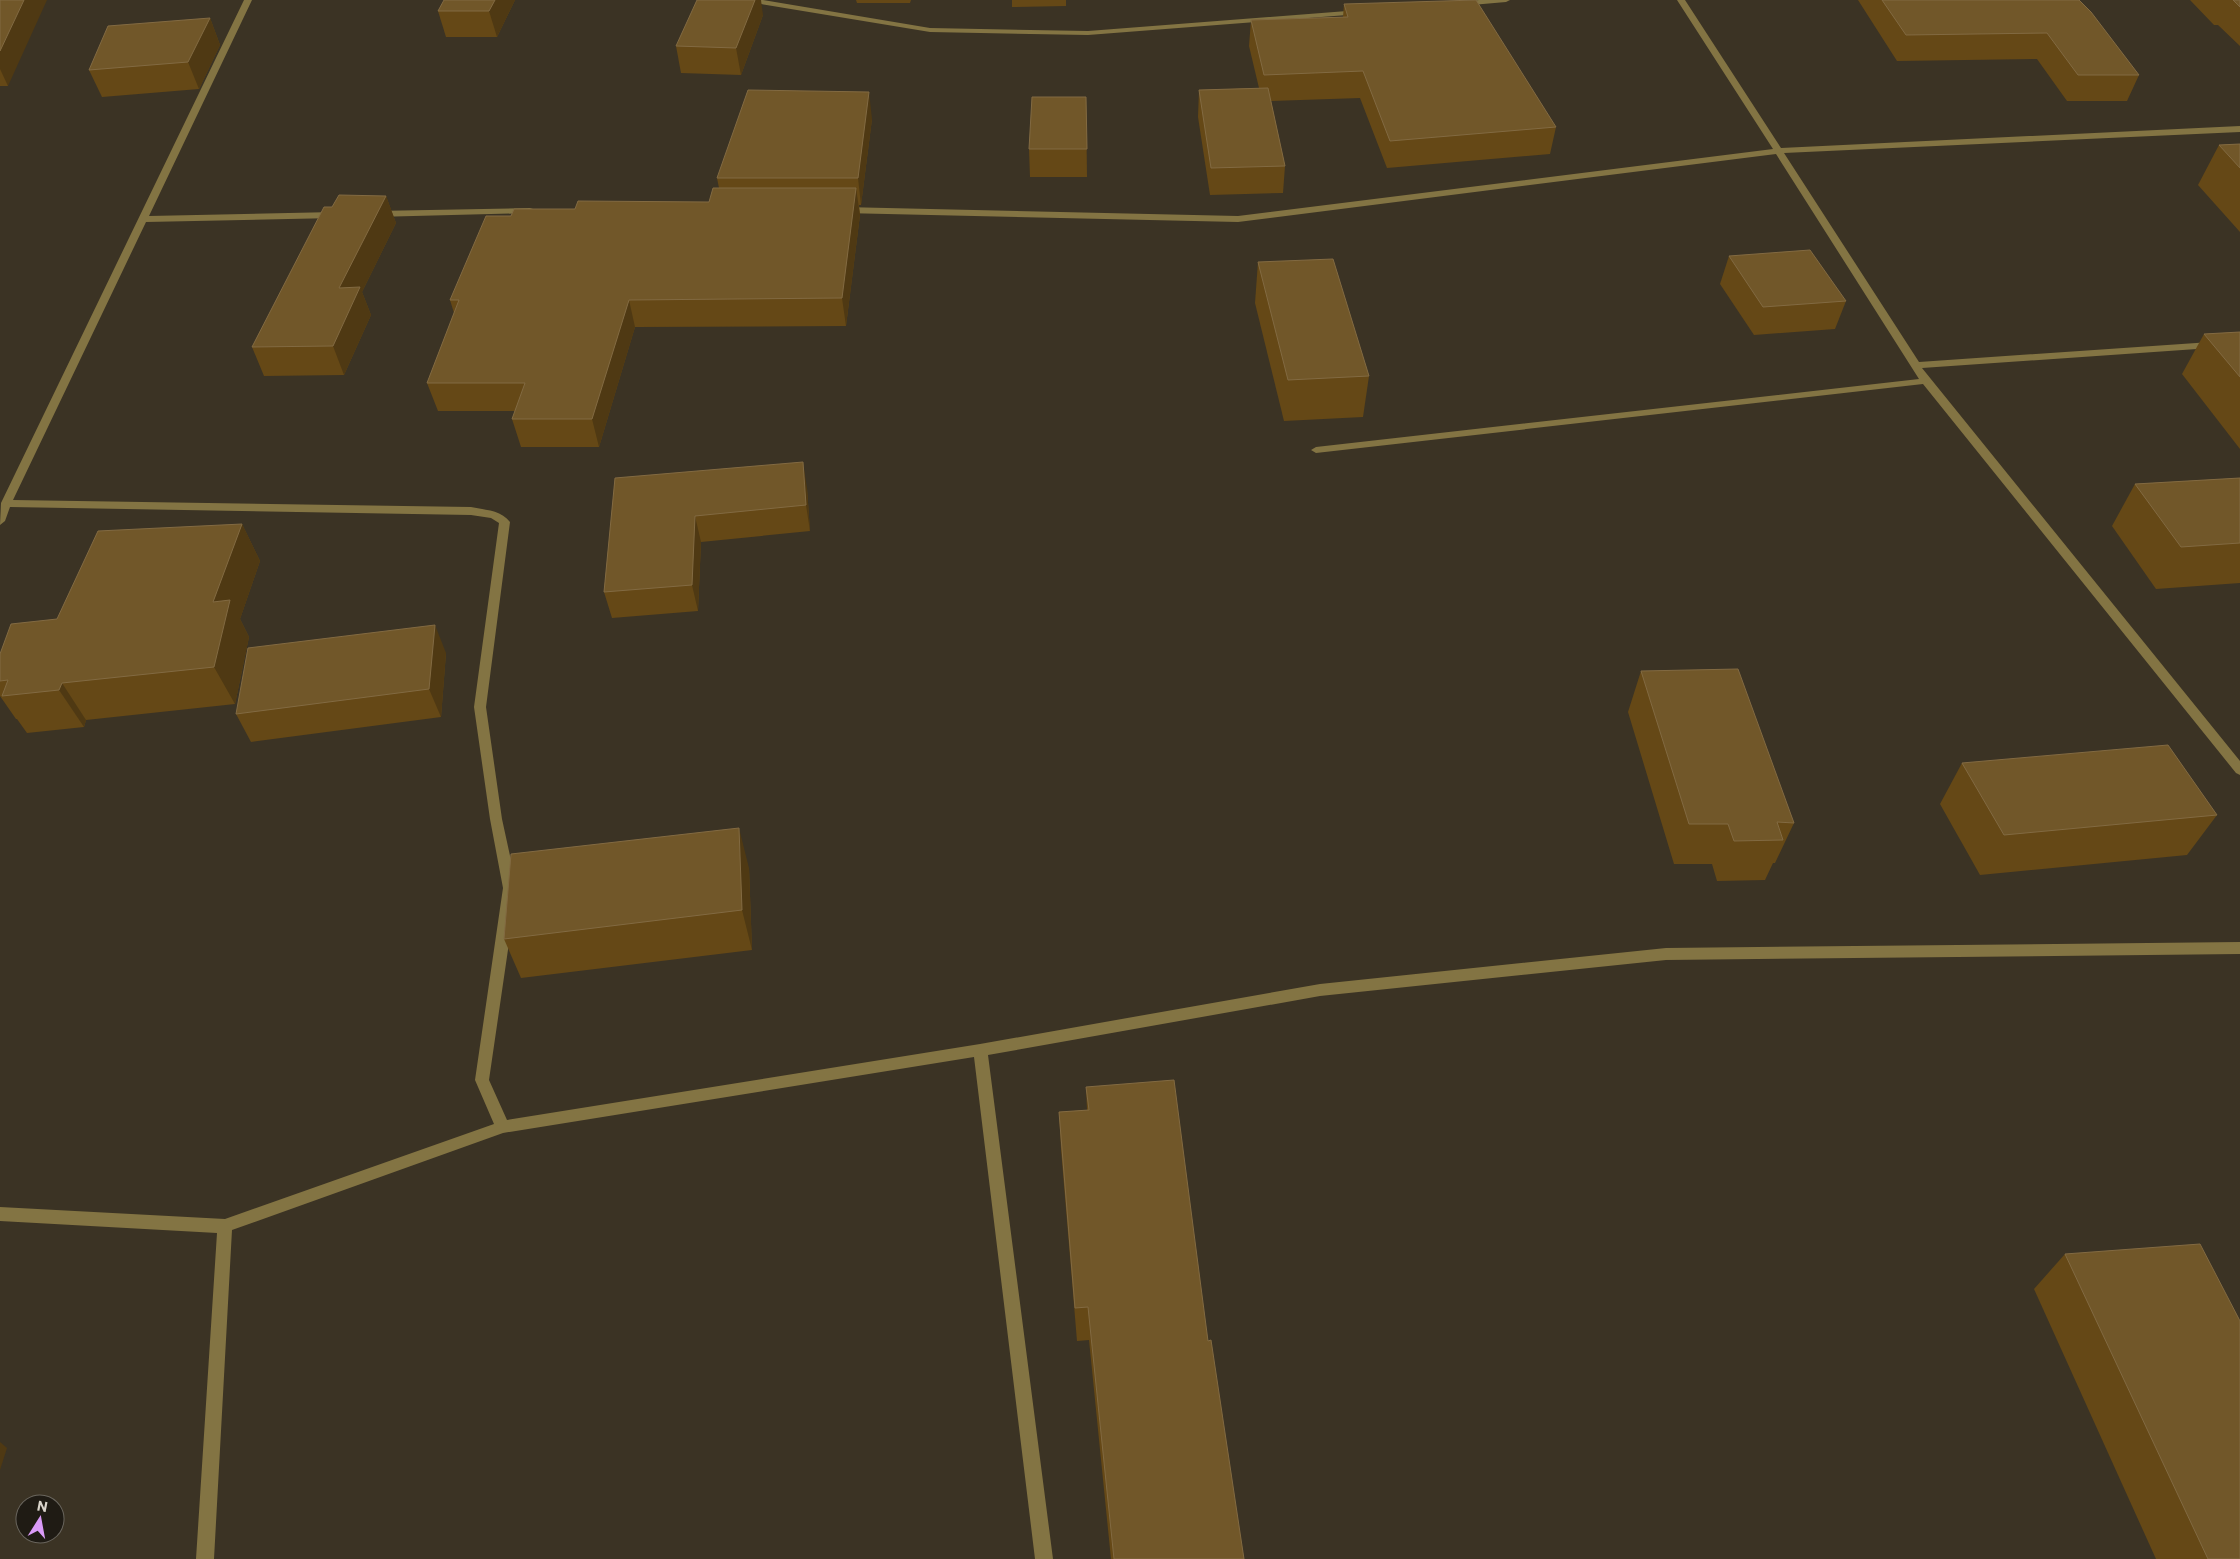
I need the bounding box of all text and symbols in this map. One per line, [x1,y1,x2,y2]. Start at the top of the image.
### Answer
north arrow [15,1494,65,1544]
text: N [36,1496,49,1515]

